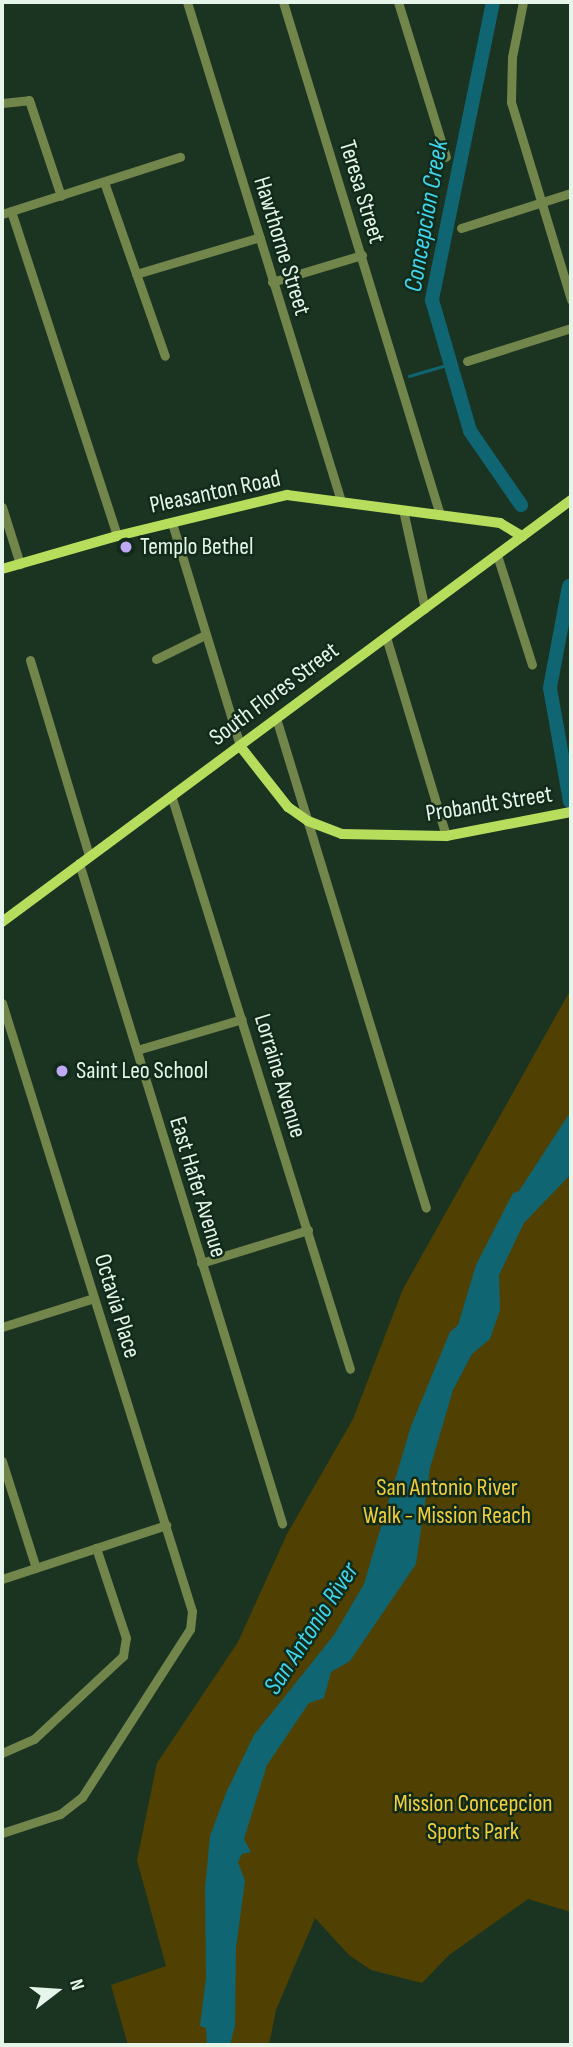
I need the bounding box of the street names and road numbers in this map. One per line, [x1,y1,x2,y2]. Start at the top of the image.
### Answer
street label: Teresa Street [333,137,391,247]
street label: Hawthorne Street [247,173,317,319]
street label: Pleasanton Road [147,464,283,520]
street label: South Flores Street [204,636,344,752]
street label: Probandt Street [424,780,554,828]
street label: Lorraine Avenue [248,1011,312,1141]
street label: East Hafer Avenue [163,1113,233,1261]
street label: Octavia Place [88,1250,146,1362]

